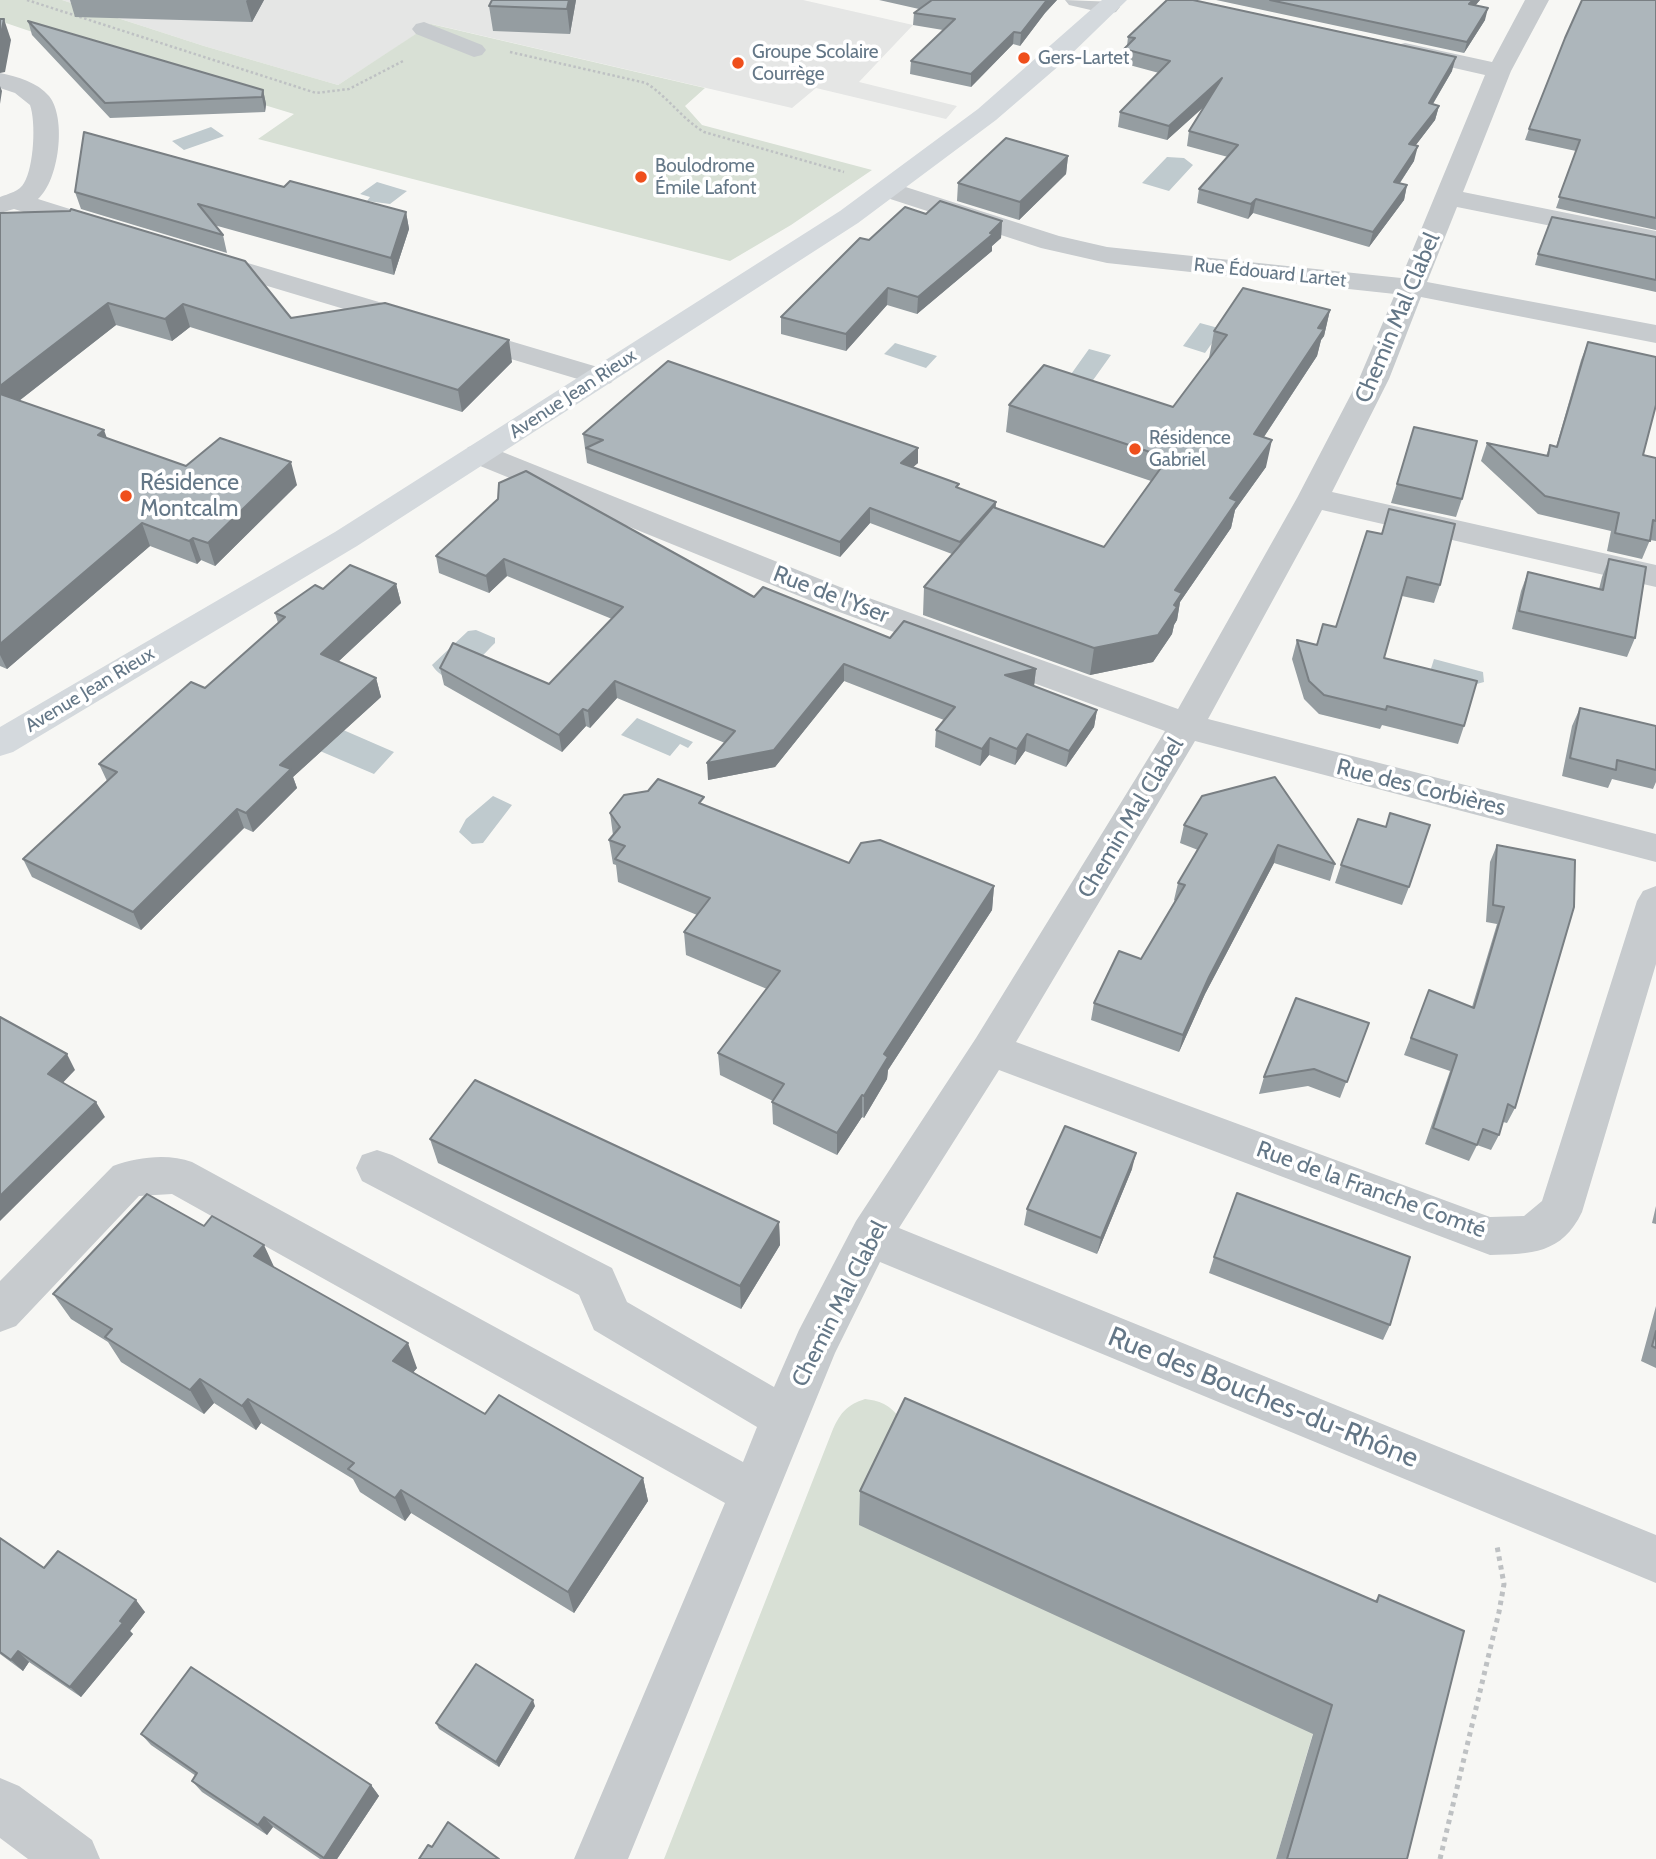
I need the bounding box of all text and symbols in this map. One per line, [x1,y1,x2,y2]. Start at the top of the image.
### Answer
place label: Groupe Scolaire Courrège [752,41,879,85]
place label: Gers-Lartet [1038,47,1129,69]
marker: Gers-Lartet [1016,50,1032,66]
marker: Groupe Scolaire Courrège [730,55,746,71]
place label: Boulodrome Émile Lafont [655,155,756,199]
marker: Boulodrome Émile Lafont [633,169,649,185]
street label: Chemin Mal Clabel [1350,229,1446,407]
street label: Rue Édouard Lartet [1193,254,1347,292]
street label: Avenue Jean Rieux [505,344,641,444]
place label: Résidence Gabriel [1149,427,1231,471]
marker: Résidence Gabriel [1127,441,1143,457]
place label: Résidence Montcalm [140,469,239,523]
marker: Résidence Montcalm [118,488,134,504]
street label: Rue de l'Yser [769,560,893,630]
street label: Avenue Jean Rieux [21,642,159,738]
street label: Chemin Mal Clabel [1072,733,1190,903]
street label: Rue des Corbières [1334,754,1508,822]
street label: Rue de la Franche Comté [1253,1136,1489,1244]
street label: Chemin Mal Clabel [786,1217,894,1391]
street label: Rue des Bouches-du-Rhône [1103,1320,1423,1476]

